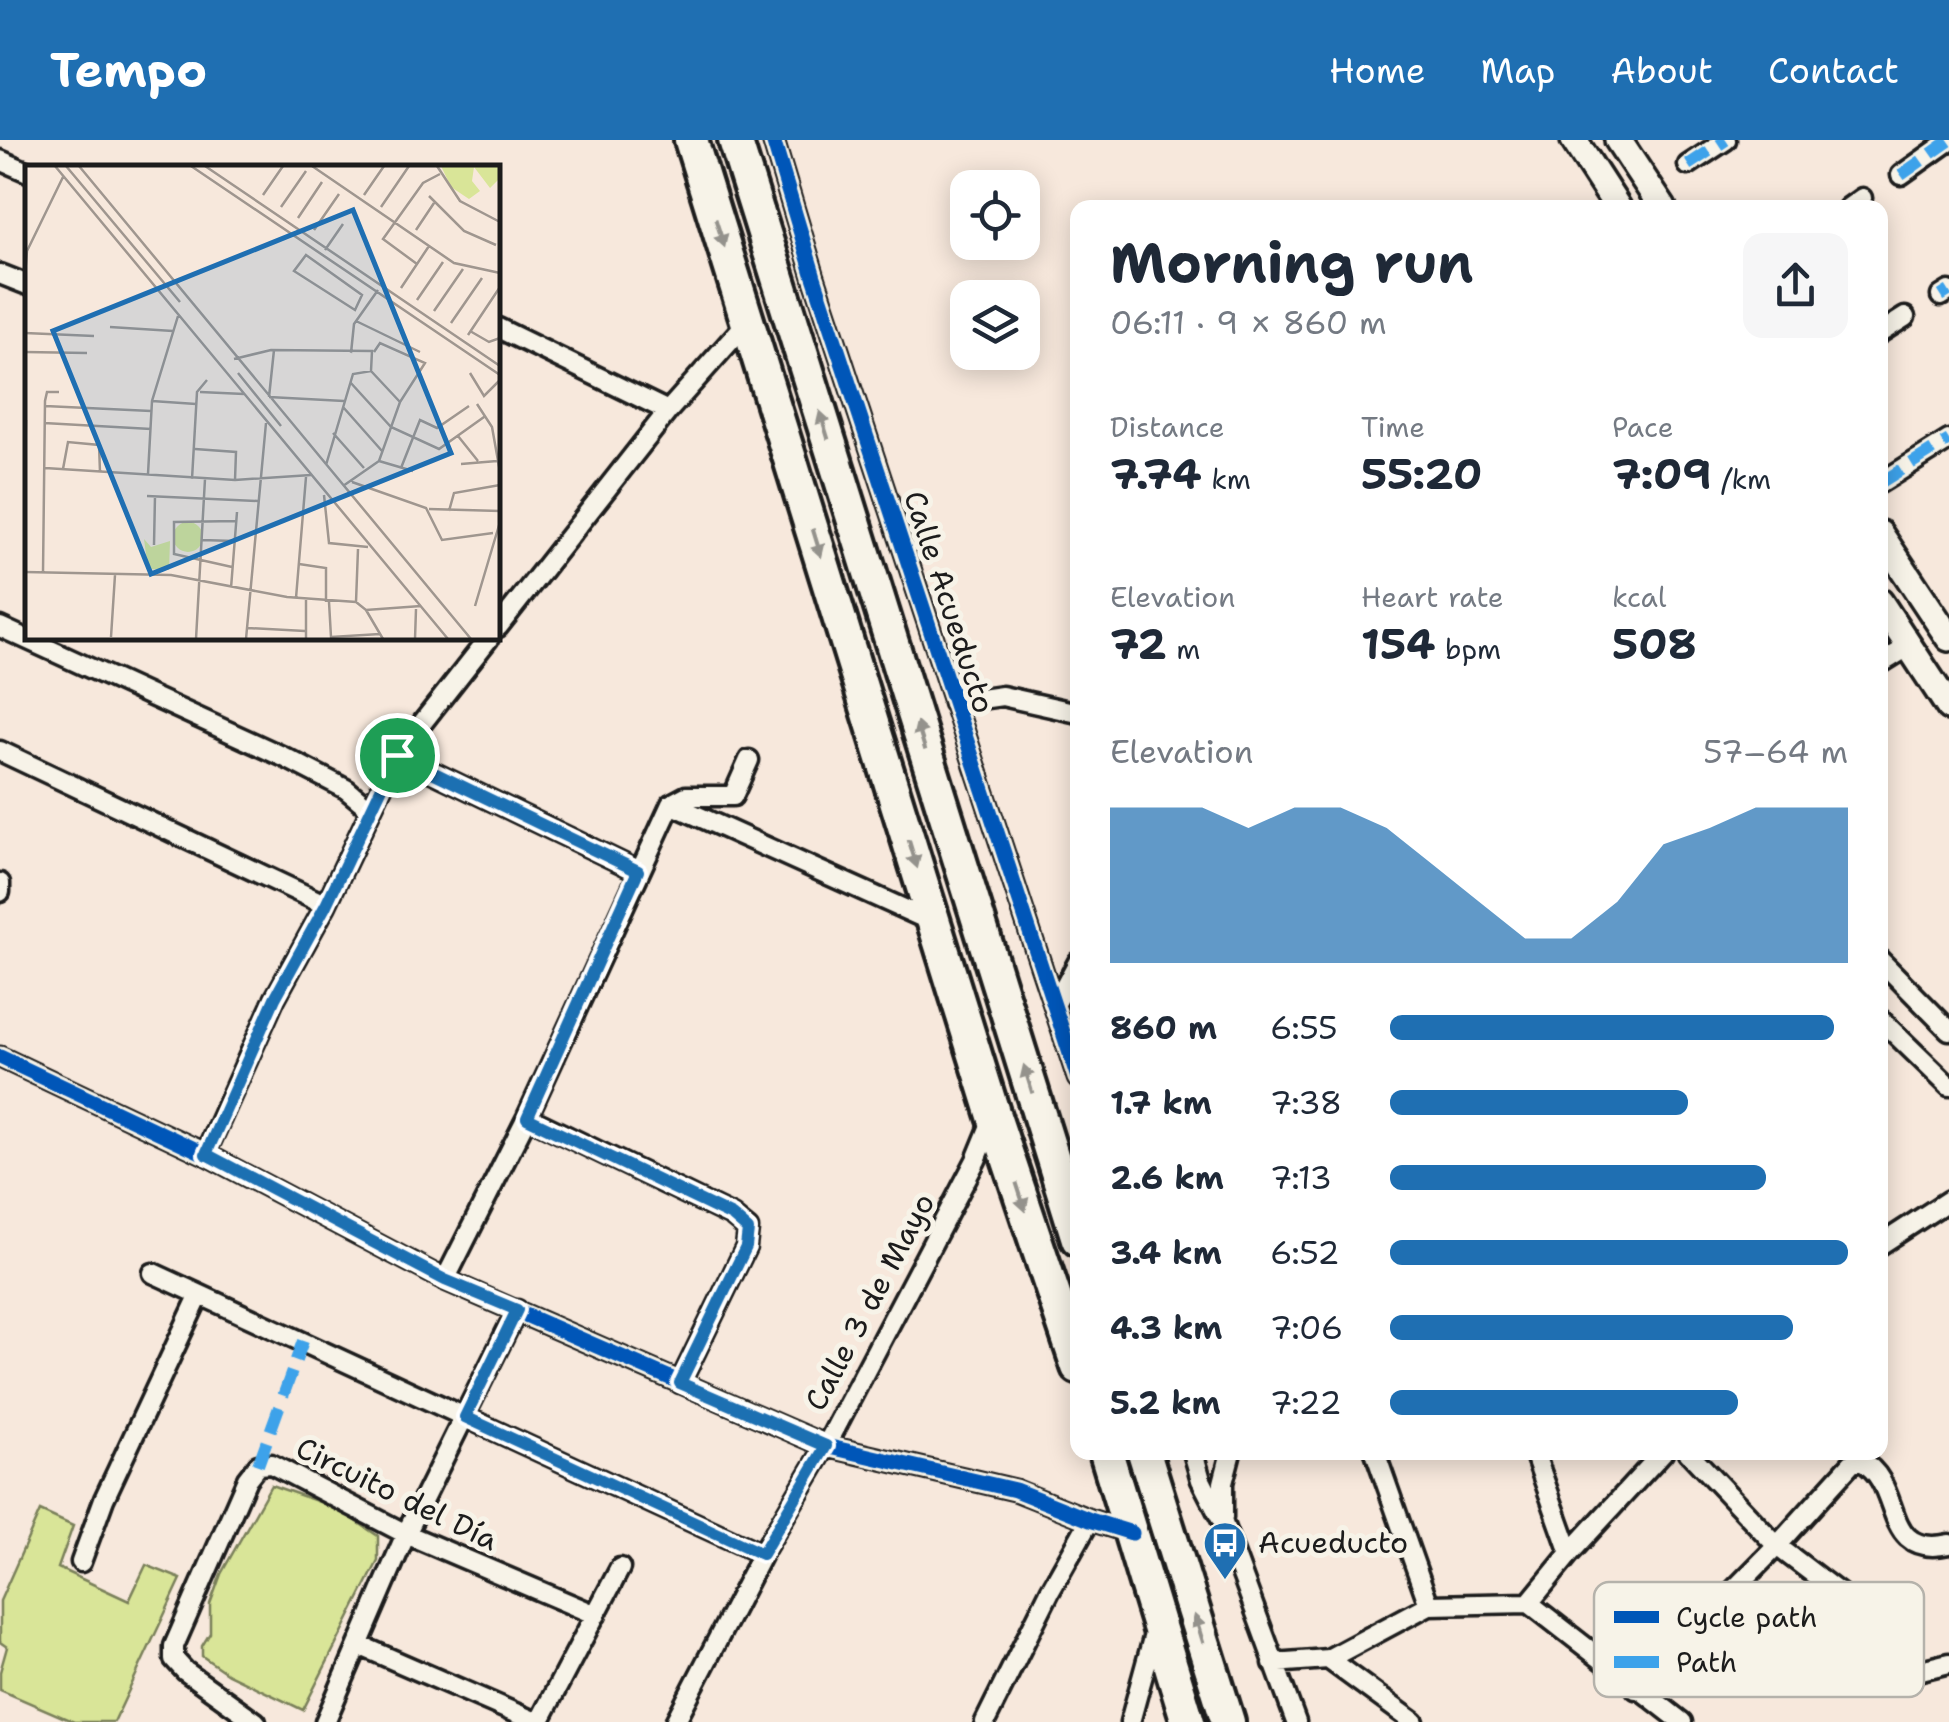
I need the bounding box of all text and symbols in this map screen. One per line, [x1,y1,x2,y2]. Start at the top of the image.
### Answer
text: Tempo [50,38,207,102]
text: Home [1329,47,1425,94]
text: Map [1480,47,1555,94]
text: About [1610,47,1713,94]
text: Contact [1768,47,1899,94]
inset map [25,165,500,640]
map controls [950,170,1040,370]
button: locate [950,170,1040,260]
one-way arrow [714,218,729,248]
text: Morning run [1110,226,1474,300]
button: share [1743,233,1848,338]
button: layers [950,280,1040,370]
text: 06:11 · 9 × 860 m [1110,301,1387,344]
text: Distance [1110,408,1225,446]
text: Time [1361,408,1425,446]
text: Pace [1612,408,1674,446]
one-way arrow [816,410,831,440]
text: 7.74 [1110,446,1202,502]
text: 55:20 [1361,446,1482,502]
text: 7:09 [1612,446,1712,502]
text: km [1202,460,1251,498]
text: /km [1712,460,1771,498]
street label: Calle Acueducto [894,485,1005,718]
one-way arrow [810,528,825,559]
text: Elevation [1110,578,1235,616]
text: Heart rate [1361,578,1504,616]
text: kcal [1612,578,1666,616]
text: 72 [1110,616,1167,672]
text: 154 [1361,616,1435,672]
text: 508 [1612,616,1697,672]
text: m [1167,630,1200,668]
text: bpm [1435,630,1501,668]
pin [355,713,440,798]
one-way arrow [913,720,928,750]
icon: arrive [370,728,425,783]
text: Elevation [1110,730,1253,773]
text: 57–64 m [1703,730,1848,773]
one-way arrow [906,839,921,869]
text: 860 m [1110,1006,1217,1049]
text: 6:55 [1270,1006,1338,1049]
one-way arrow [1020,1064,1035,1094]
text: 1.7 km [1110,1081,1212,1124]
text: 7:38 [1270,1081,1342,1124]
text: 2.6 km [1110,1156,1224,1199]
text: 7:13 [1270,1156,1332,1199]
one-way arrow [1015,1182,1030,1212]
street label: Calle 3 de Mayo [795,1186,944,1418]
text: 3.4 km [1110,1231,1222,1274]
text: 6:52 [1270,1231,1340,1274]
text: 4.3 km [1110,1306,1223,1349]
text: 7:06 [1270,1306,1343,1349]
text: 5.2 km [1110,1381,1221,1424]
text: 7:22 [1270,1381,1342,1424]
street label: Circuito del Día [289,1427,505,1560]
bus stop icon: Acueducto [1202,1520,1248,1581]
place label: Acueducto [1258,1522,1408,1563]
legend [1594,1582,1924,1697]
text: Cycle path [1676,1598,1818,1636]
one-way arrow [1191,1613,1206,1644]
text: Path [1676,1643,1737,1681]

